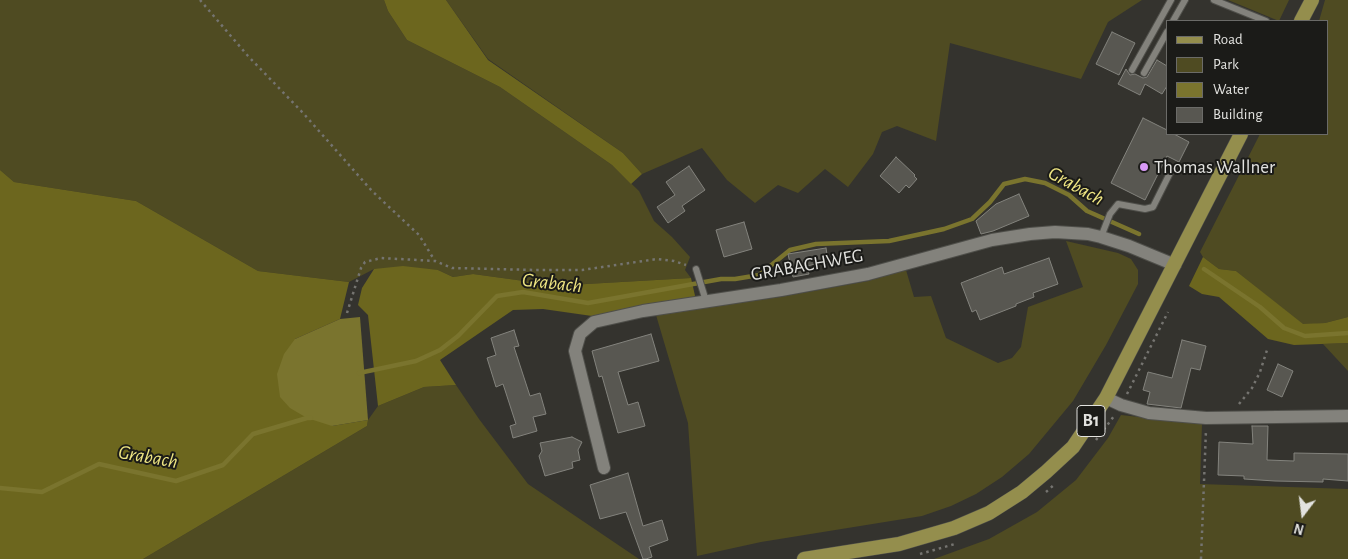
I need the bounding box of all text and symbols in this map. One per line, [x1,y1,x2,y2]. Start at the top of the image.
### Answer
legend [1166,20,1328,135]
text: Road [1213,32,1243,47]
text: Park [1213,57,1239,72]
text: Water [1213,82,1249,97]
text: Building [1213,107,1263,122]
place label: Thomas Wallner [1154,156,1275,178]
water label: Grabach [1044,161,1108,211]
marker: Thomas Wallner [1138,161,1150,173]
street label: GRABACHWEG [749,244,865,286]
water label: Grabach [521,268,583,298]
road number: B1 [1077,406,1105,436]
water label: Grabach [116,440,180,474]
north arrow [1278,489,1328,539]
text: N [1293,520,1306,537]

